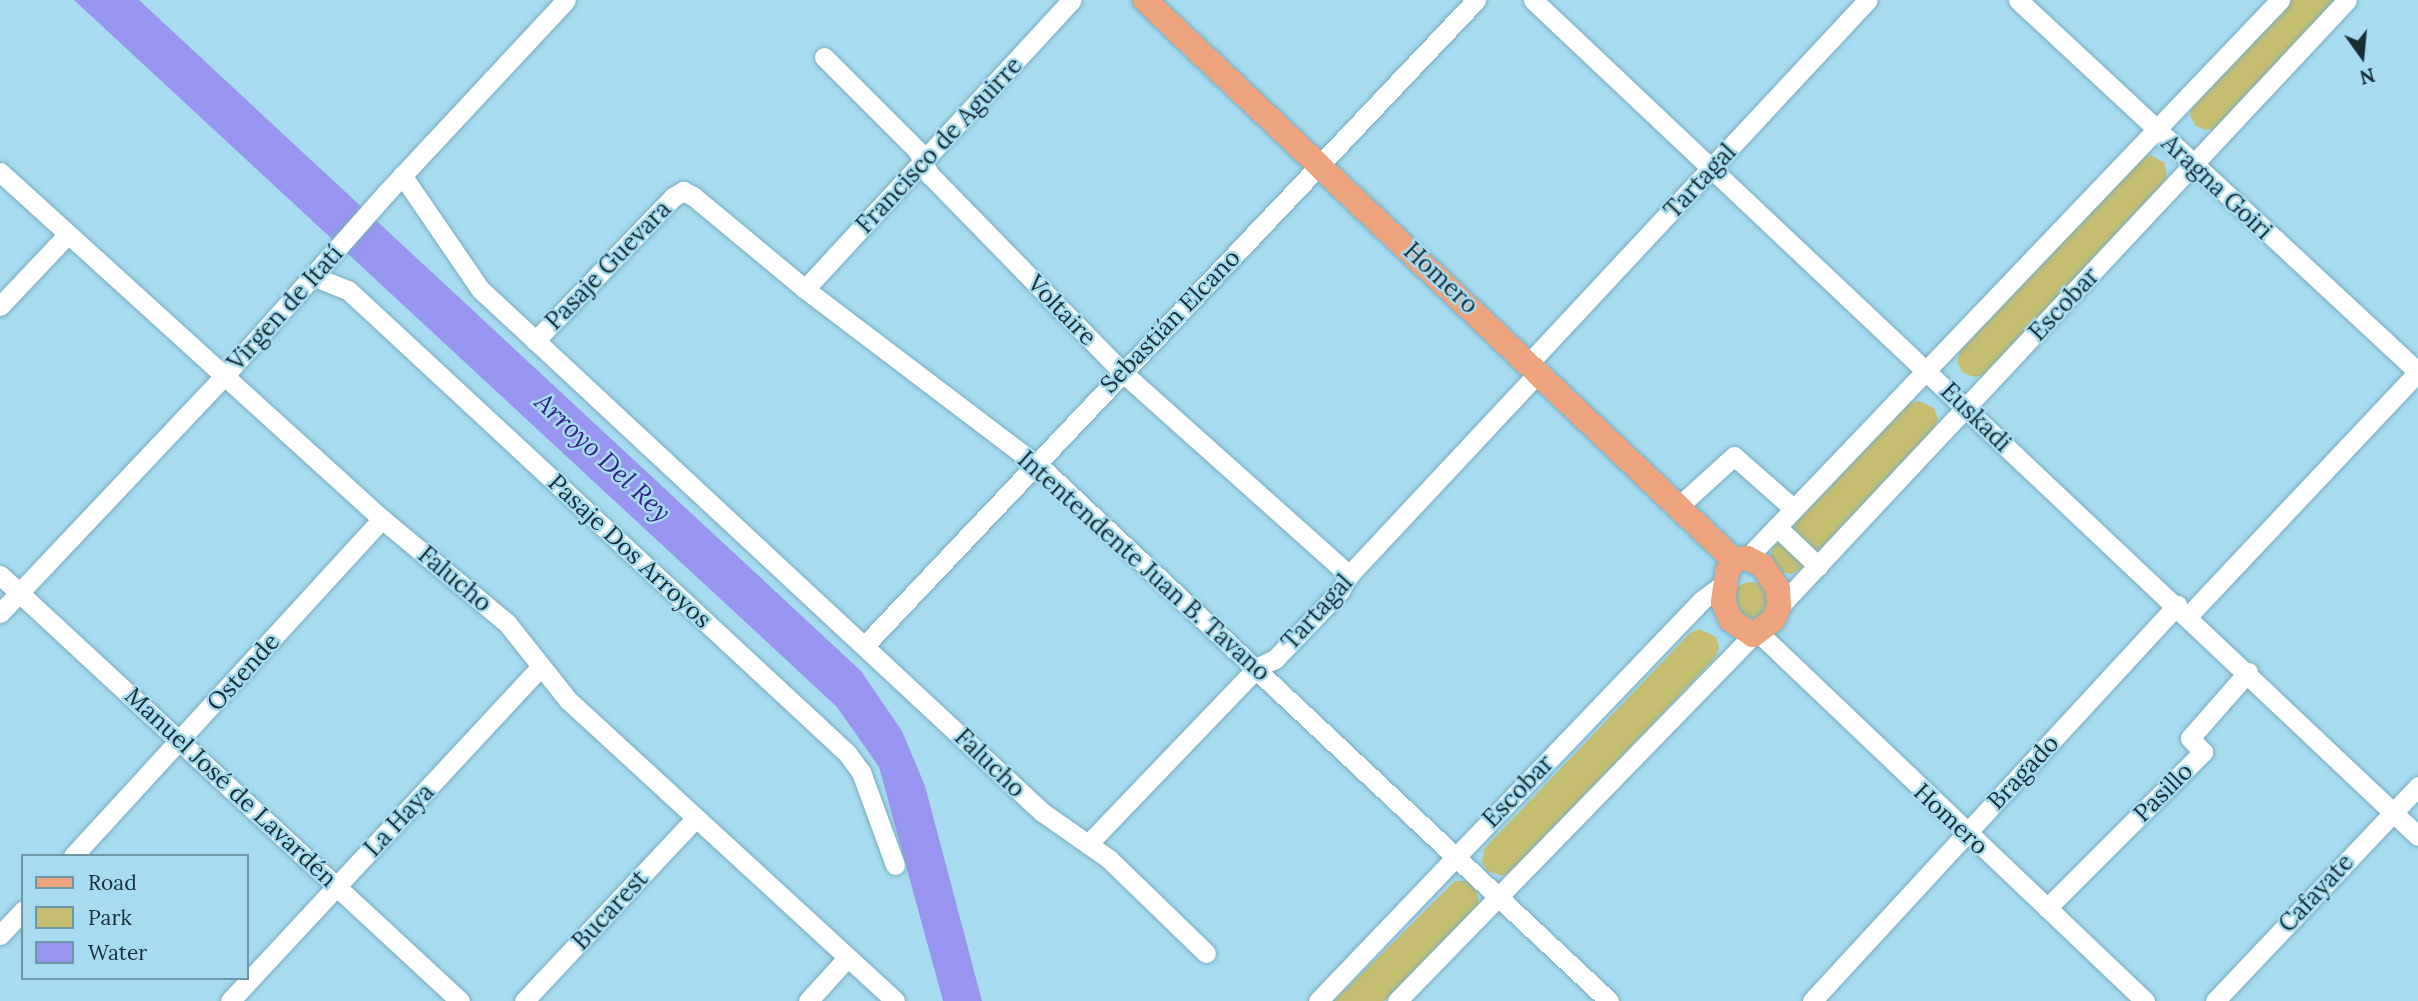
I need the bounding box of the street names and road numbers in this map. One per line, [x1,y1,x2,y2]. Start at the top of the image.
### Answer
street label: Francisco de Aguirre [850,51,1028,239]
street label: Aragna Goiri [2156,129,2278,245]
street label: Tartagal [1658,138,1742,224]
street label: Pasaje Guevara [539,195,677,335]
street label: Homero [1398,236,1484,320]
street label: Virgen de Itatí [221,240,349,376]
street label: Sebastián Elcano [1094,243,1246,399]
street label: Escobar [2023,261,2105,347]
street label: Voltaire [1021,269,1103,351]
street label: Euskadi [1935,377,2017,457]
street label: Intentendente Juan B. Tavano [1012,445,1276,687]
street label: Pasaje Dos Arroyos [543,468,717,634]
street label: Falucho [413,540,497,618]
street label: Tartagal [1276,568,1358,656]
street label: Ostende [201,627,285,717]
street label: Manuel José de Lavardén [119,681,343,893]
street label: Falucho [949,723,1031,803]
street label: Bragado [1981,729,2065,815]
street label: Escobar [1477,749,1559,833]
street label: Pasillo [2127,756,2199,828]
street label: Homero [1908,777,1994,861]
street label: La Haya [358,778,440,862]
street label: Cafayate [2273,848,2359,938]
street label: Bucarest [566,864,654,956]

